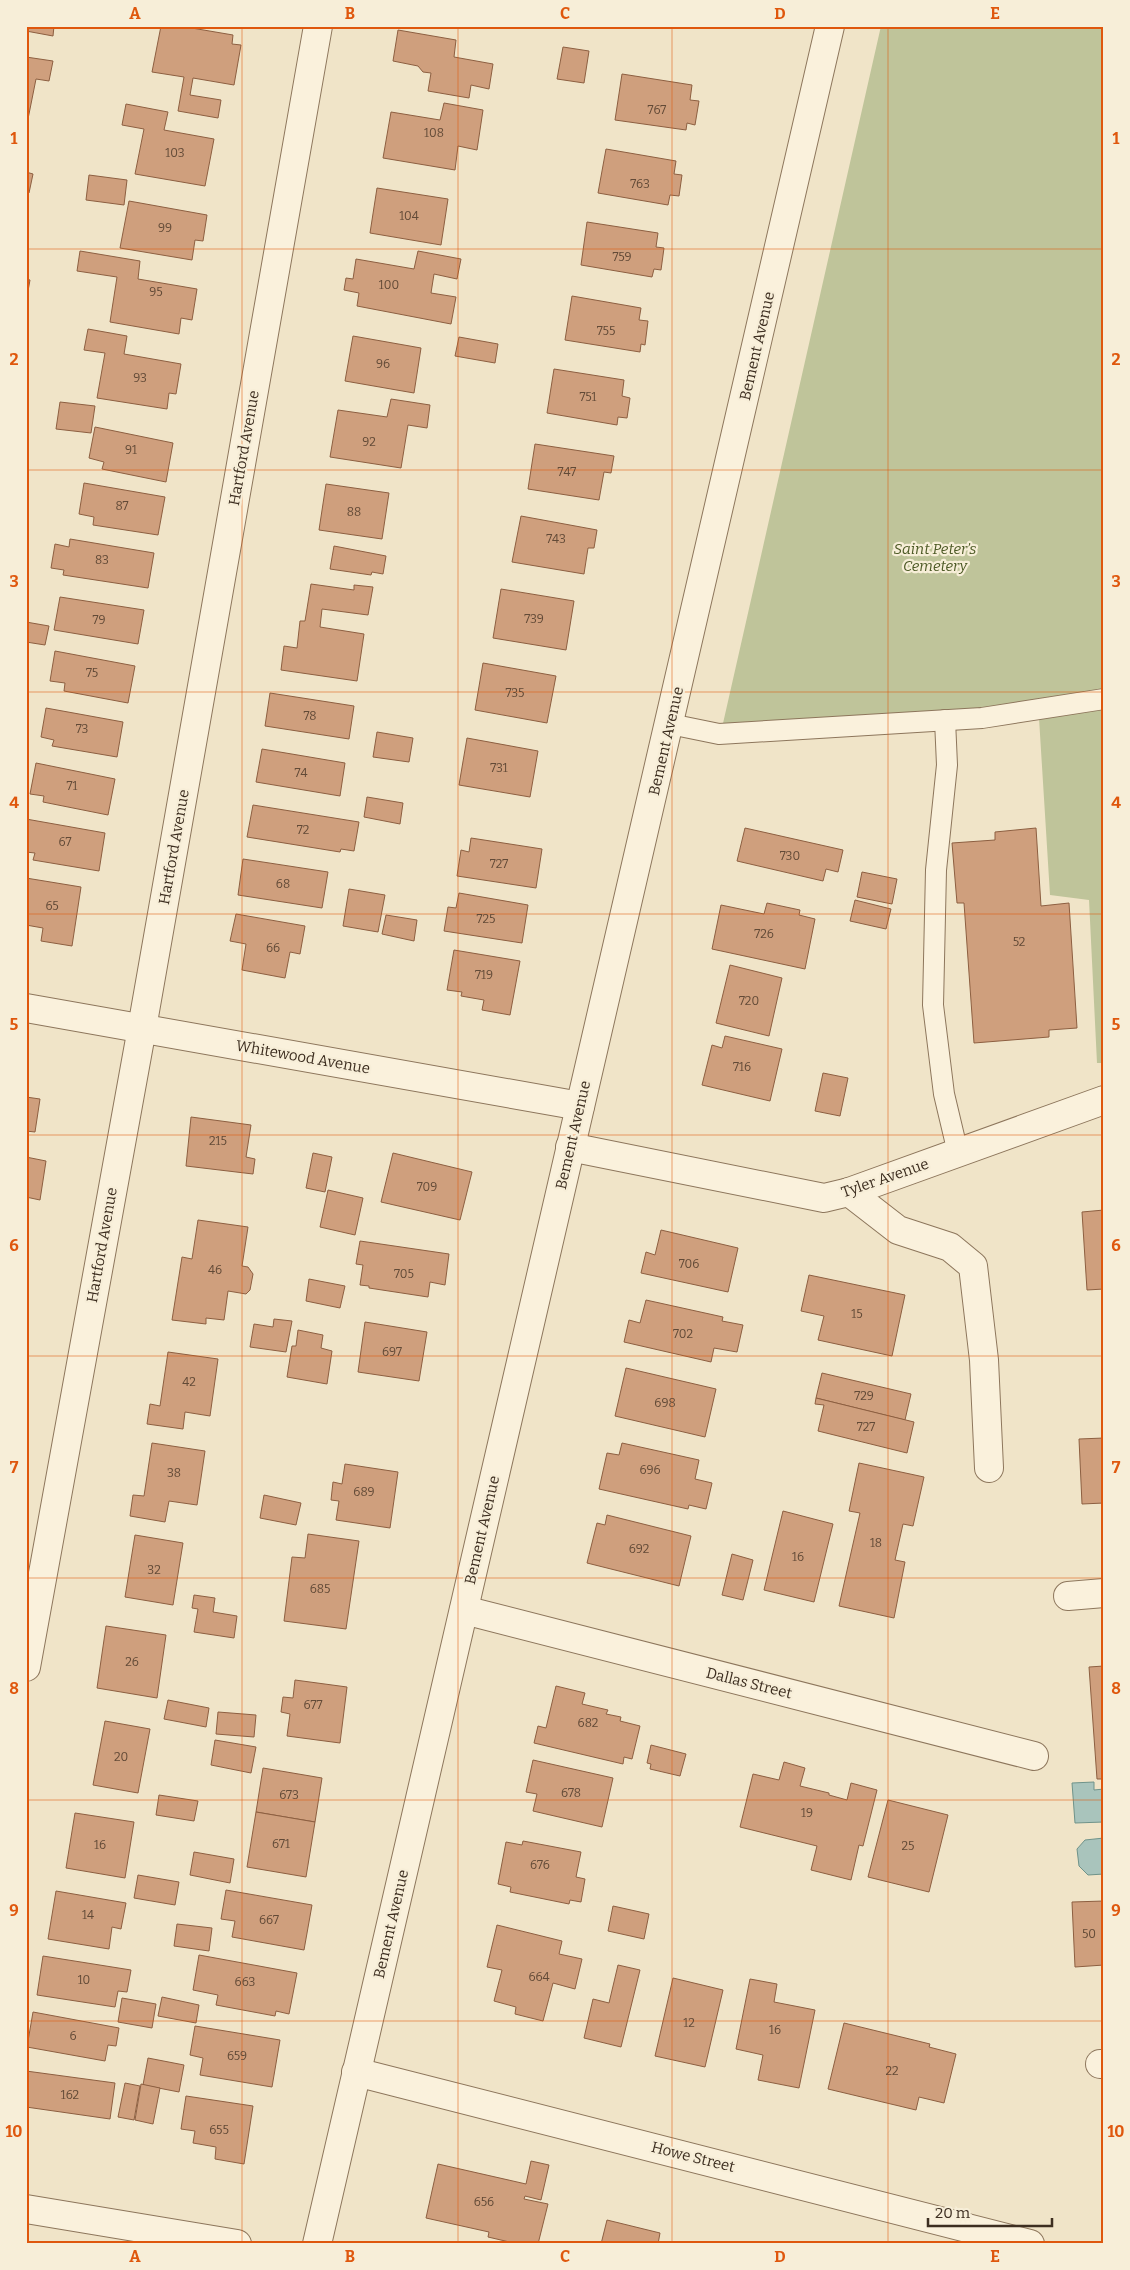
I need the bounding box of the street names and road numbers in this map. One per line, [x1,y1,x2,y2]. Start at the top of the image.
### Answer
street label: Bement Avenue [736,290,778,402]
street label: Hartford Avenue [225,389,263,507]
street label: Bement Avenue [645,685,687,797]
street label: Hartford Avenue [155,788,193,906]
street label: Whitewood Avenue [235,1036,371,1078]
street label: Bement Avenue [552,1079,594,1191]
street label: Tyler Avenue [839,1155,931,1201]
street label: Hartford Avenue [83,1186,121,1304]
street label: Bement Avenue [461,1474,503,1586]
street label: Dallas Street [704,1664,794,1702]
street label: Bement Avenue [370,1868,412,1980]
street label: Howe Street [649,2138,737,2176]

